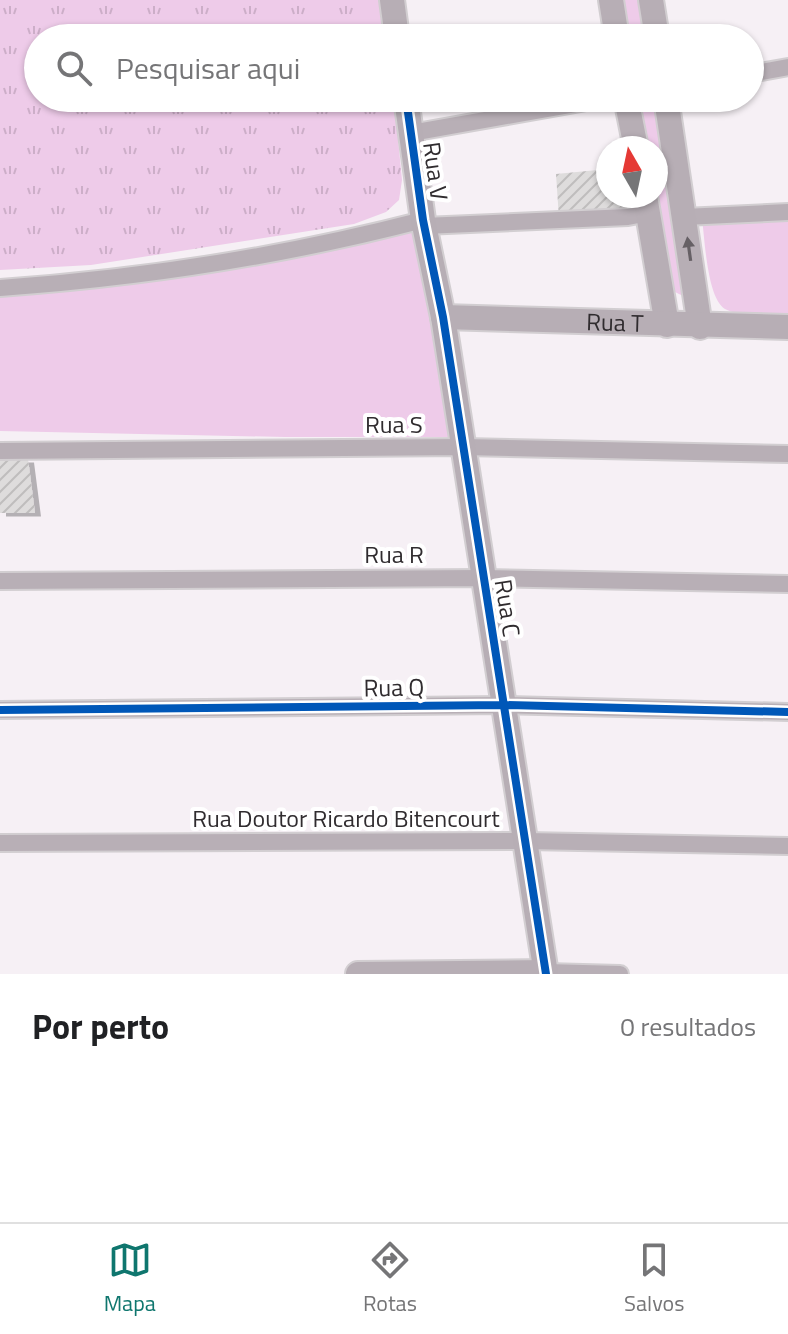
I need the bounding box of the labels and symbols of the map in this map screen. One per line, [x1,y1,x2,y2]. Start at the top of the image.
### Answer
north arrow [596,136,668,208]
street label: Rua V [414,139,458,203]
one-way arrow [682,236,695,261]
street label: Rua T [586,303,645,341]
street label: Rua S [365,406,423,442]
street label: Rua R [364,536,424,572]
street label: Rua C [486,577,530,639]
street label: Rua Q [363,668,425,706]
street label: Rua Doutor Ricardo Bitencourt [192,800,500,836]

